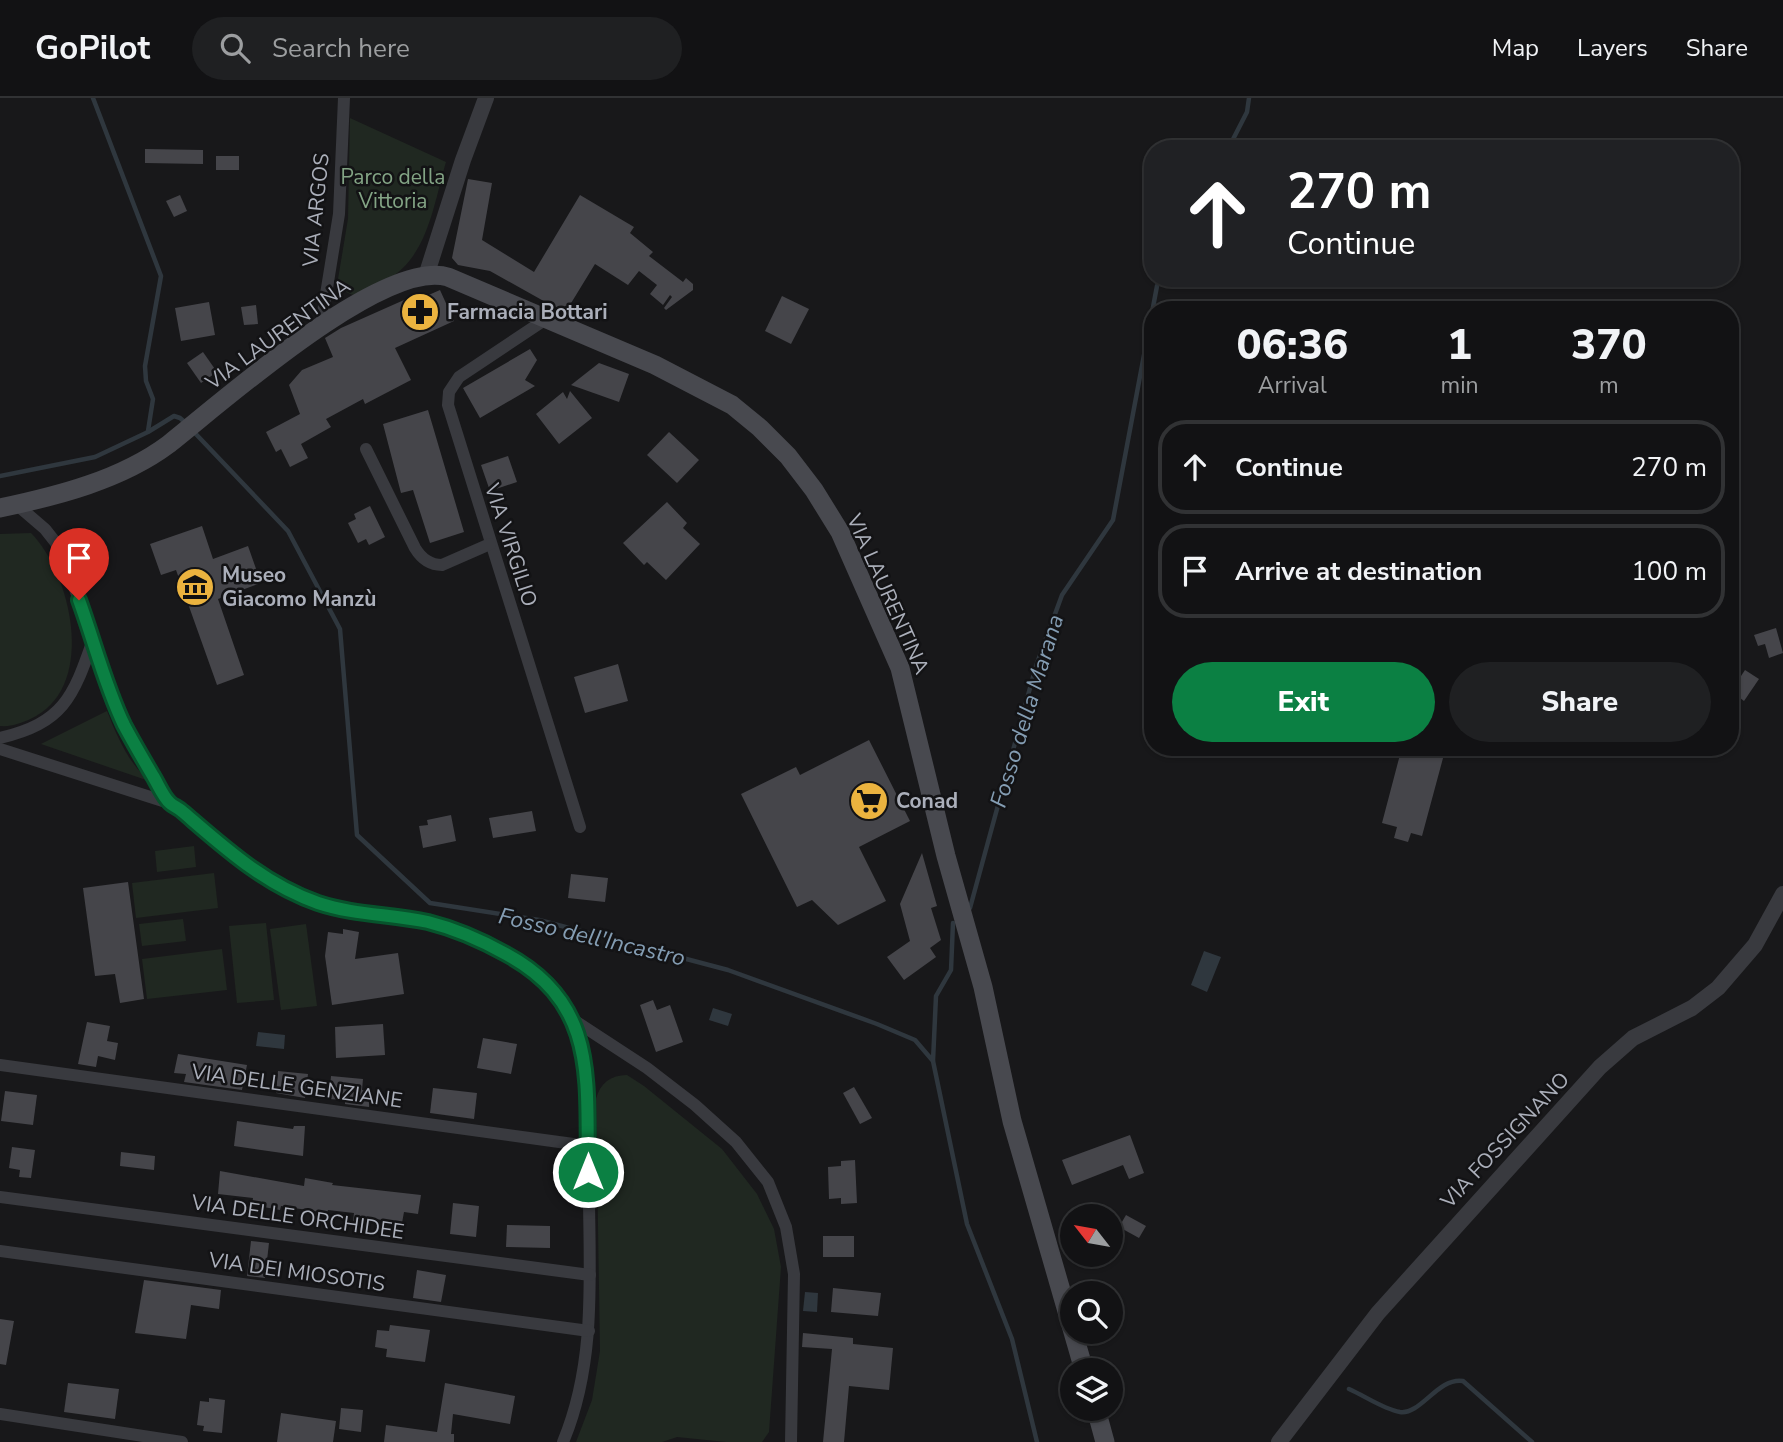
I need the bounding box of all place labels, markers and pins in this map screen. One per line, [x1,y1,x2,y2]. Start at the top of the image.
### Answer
pharmacy icon: Farmacia Bottari [399,291,441,333]
place label: Farmacia Bottari [447,298,607,326]
pin [49,528,109,600]
place label: Museo Giacomo Manzù [222,561,376,613]
museum icon: Museo Giacomo Manzù [174,566,216,608]
supermarket icon: Conad [848,780,890,822]
place label: Conad [896,787,958,815]

